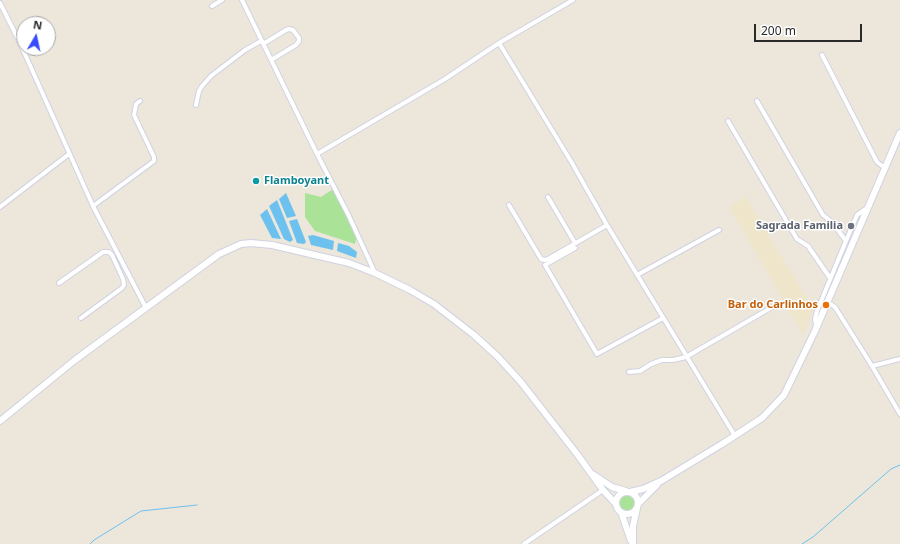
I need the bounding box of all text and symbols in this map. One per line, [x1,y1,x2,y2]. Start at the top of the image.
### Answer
north arrow [16,16,56,56]
scale bar [756,16,864,42]
text: N [32,17,43,33]
text: 200 m [761,22,796,39]
place label: Flamboyant [264,174,329,188]
marker: Flamboyant [251,176,261,186]
place label: Sagrada Familia [756,219,843,233]
marker: Sagrada Familia [846,221,856,231]
place label: Bar do Carlinhos [728,298,818,312]
marker: Bar do Carlinhos [821,300,831,310]

